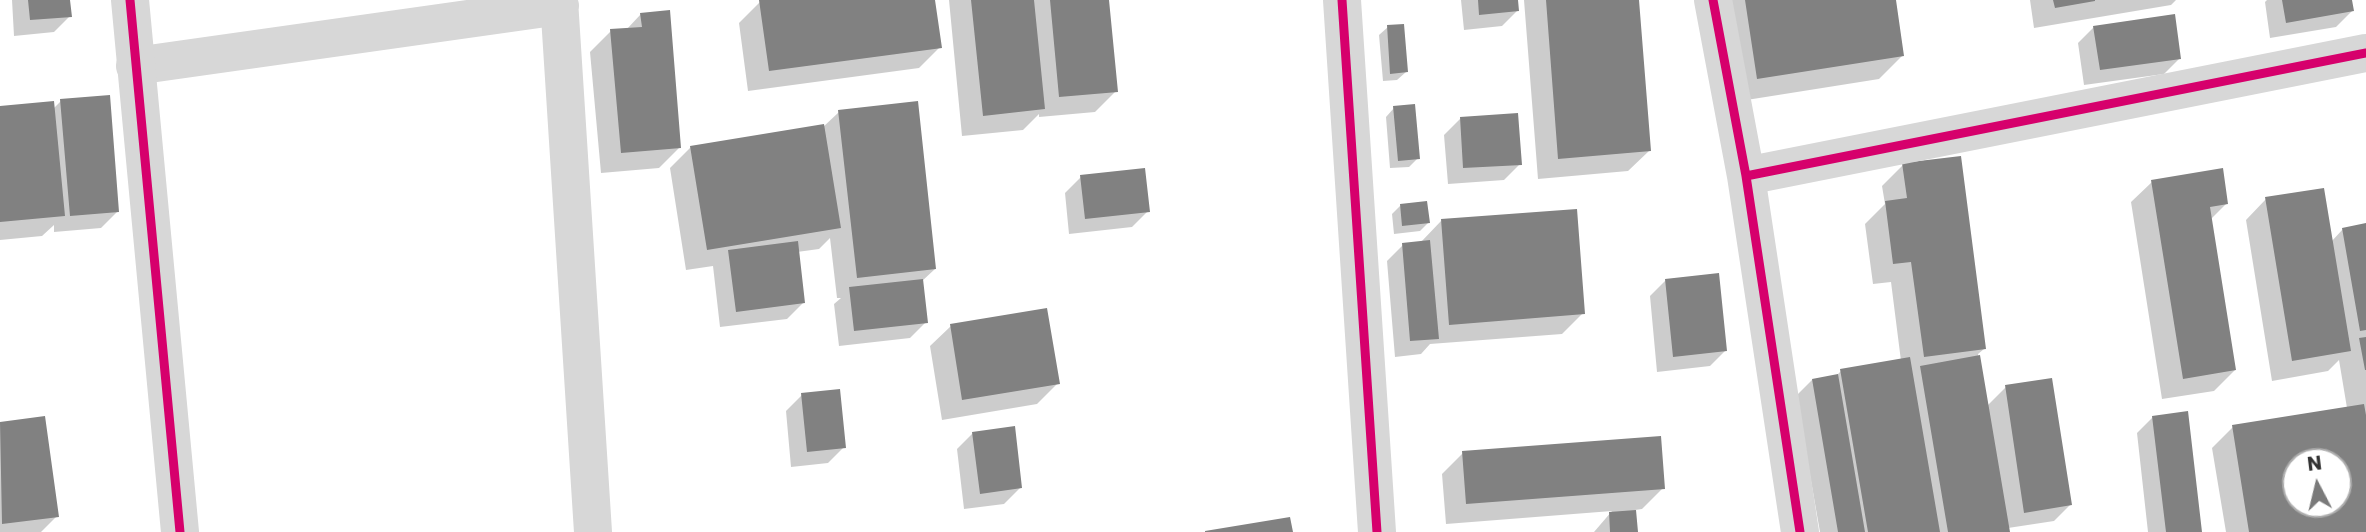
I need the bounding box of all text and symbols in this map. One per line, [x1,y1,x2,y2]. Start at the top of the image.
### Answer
north arrow [2282,448,2352,518]
text: N [2306,449,2323,478]

